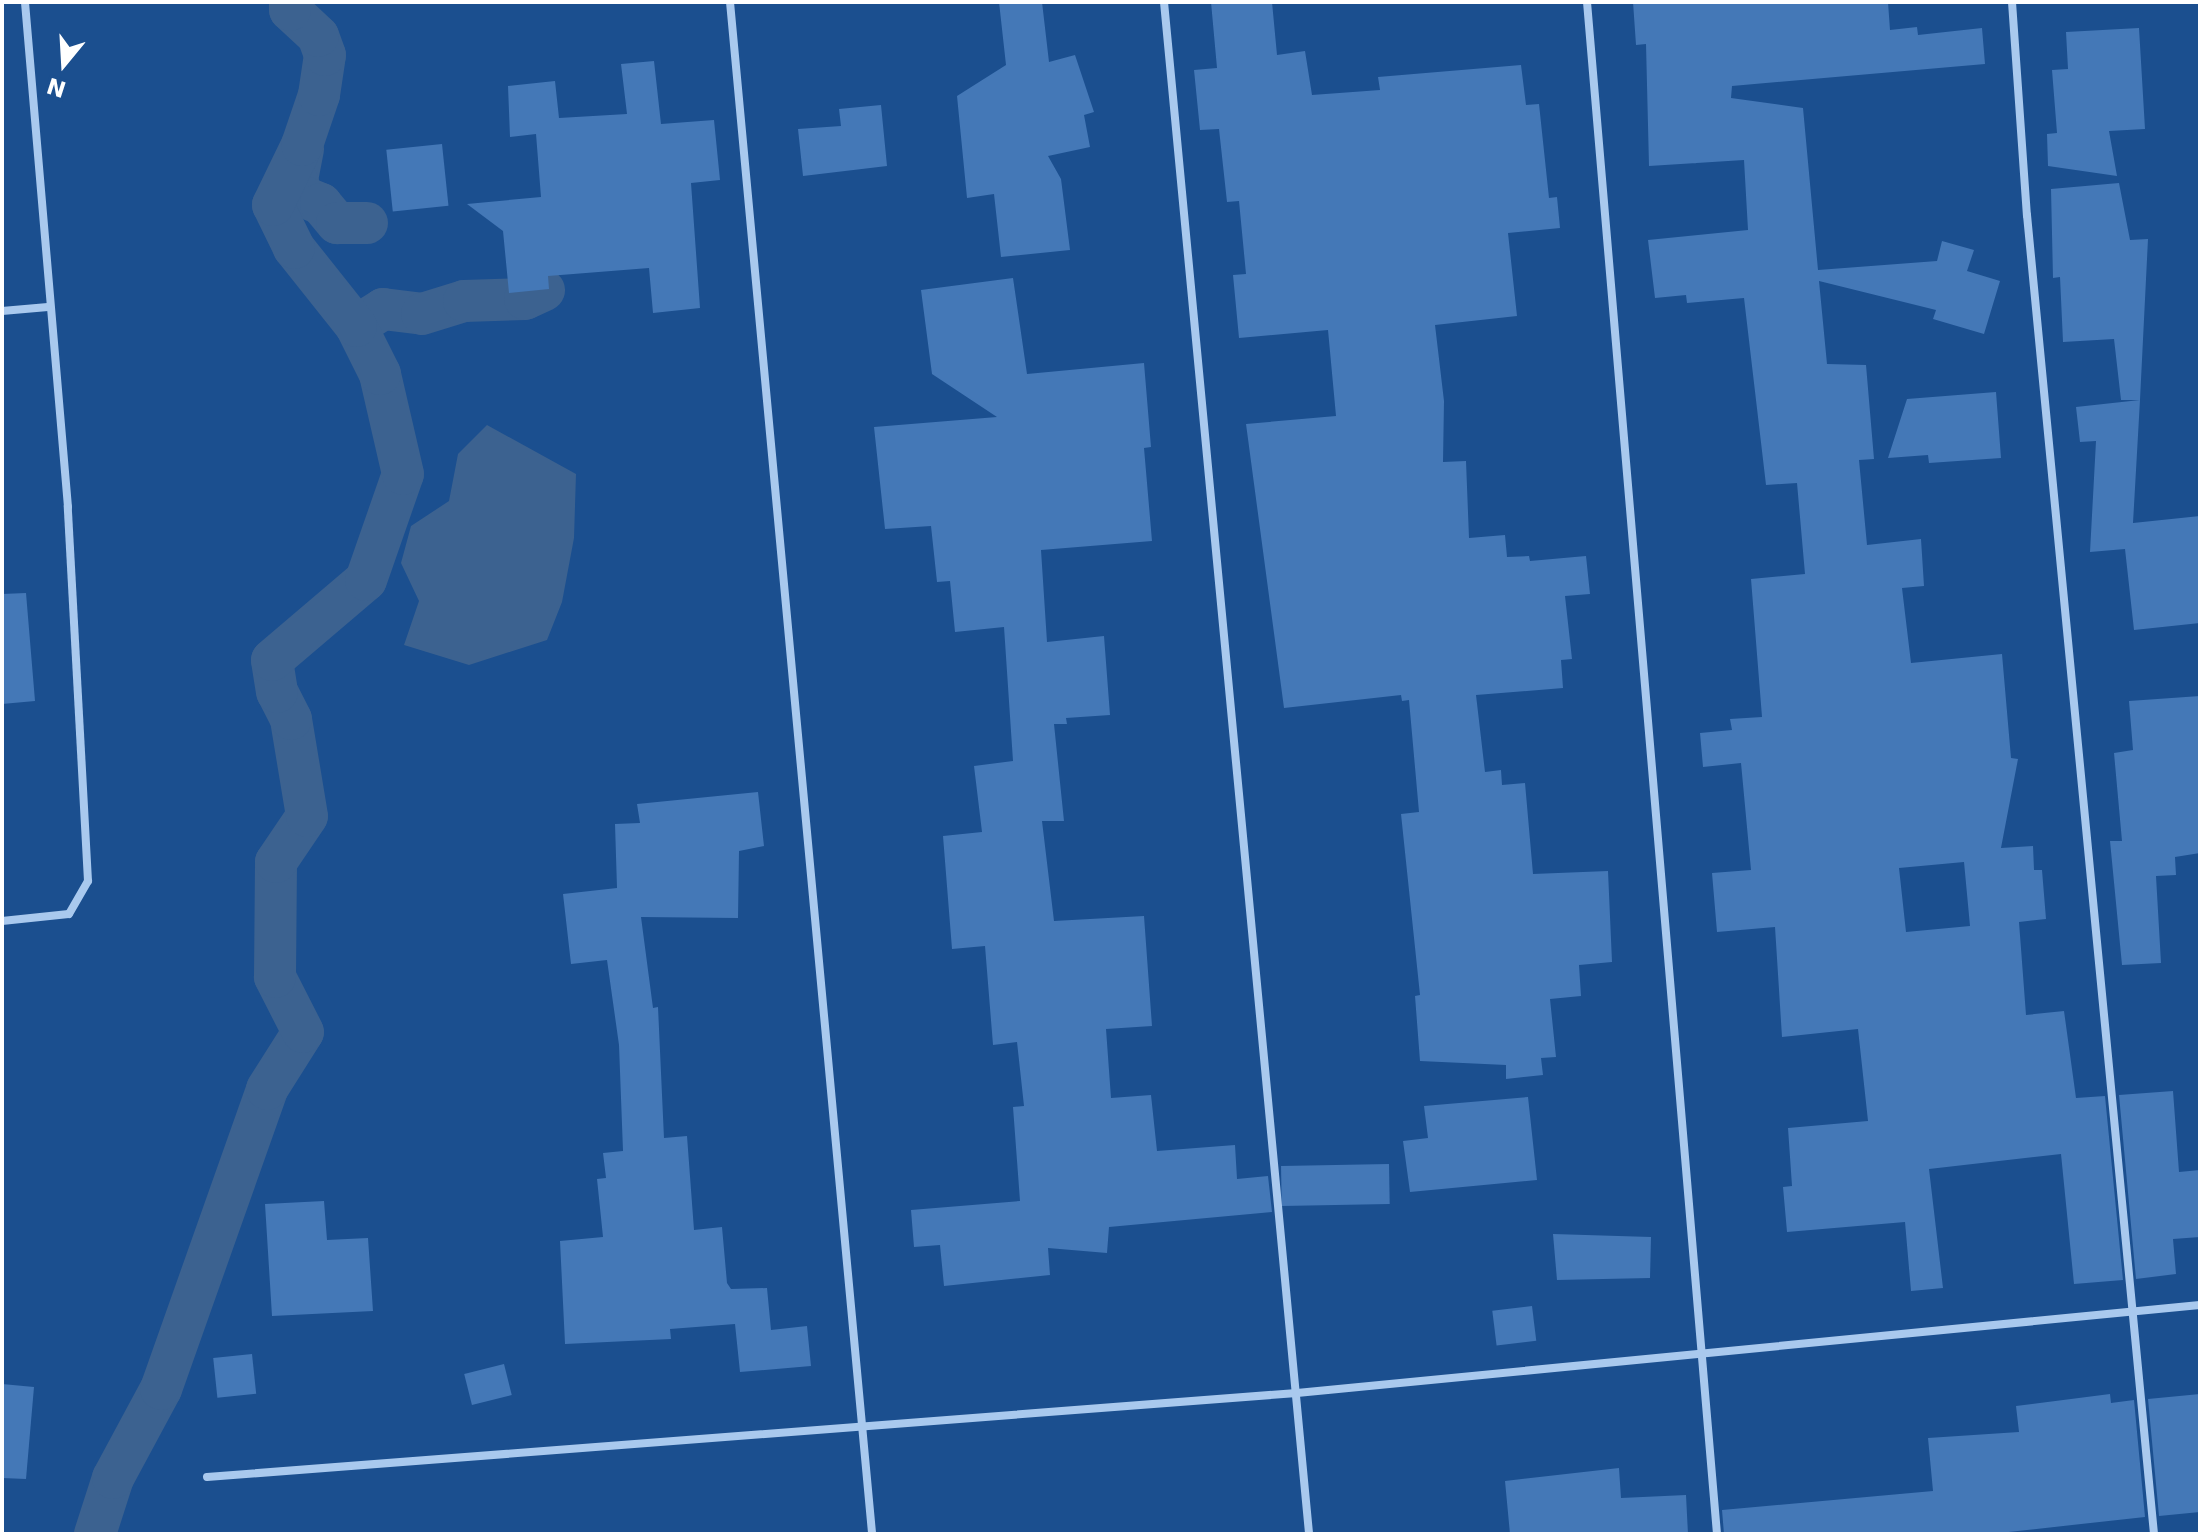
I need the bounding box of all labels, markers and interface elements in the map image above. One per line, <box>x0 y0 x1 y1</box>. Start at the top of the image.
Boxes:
north arrow <box>24 24 104 104</box>
text: N <box>44 73 69 102</box>

